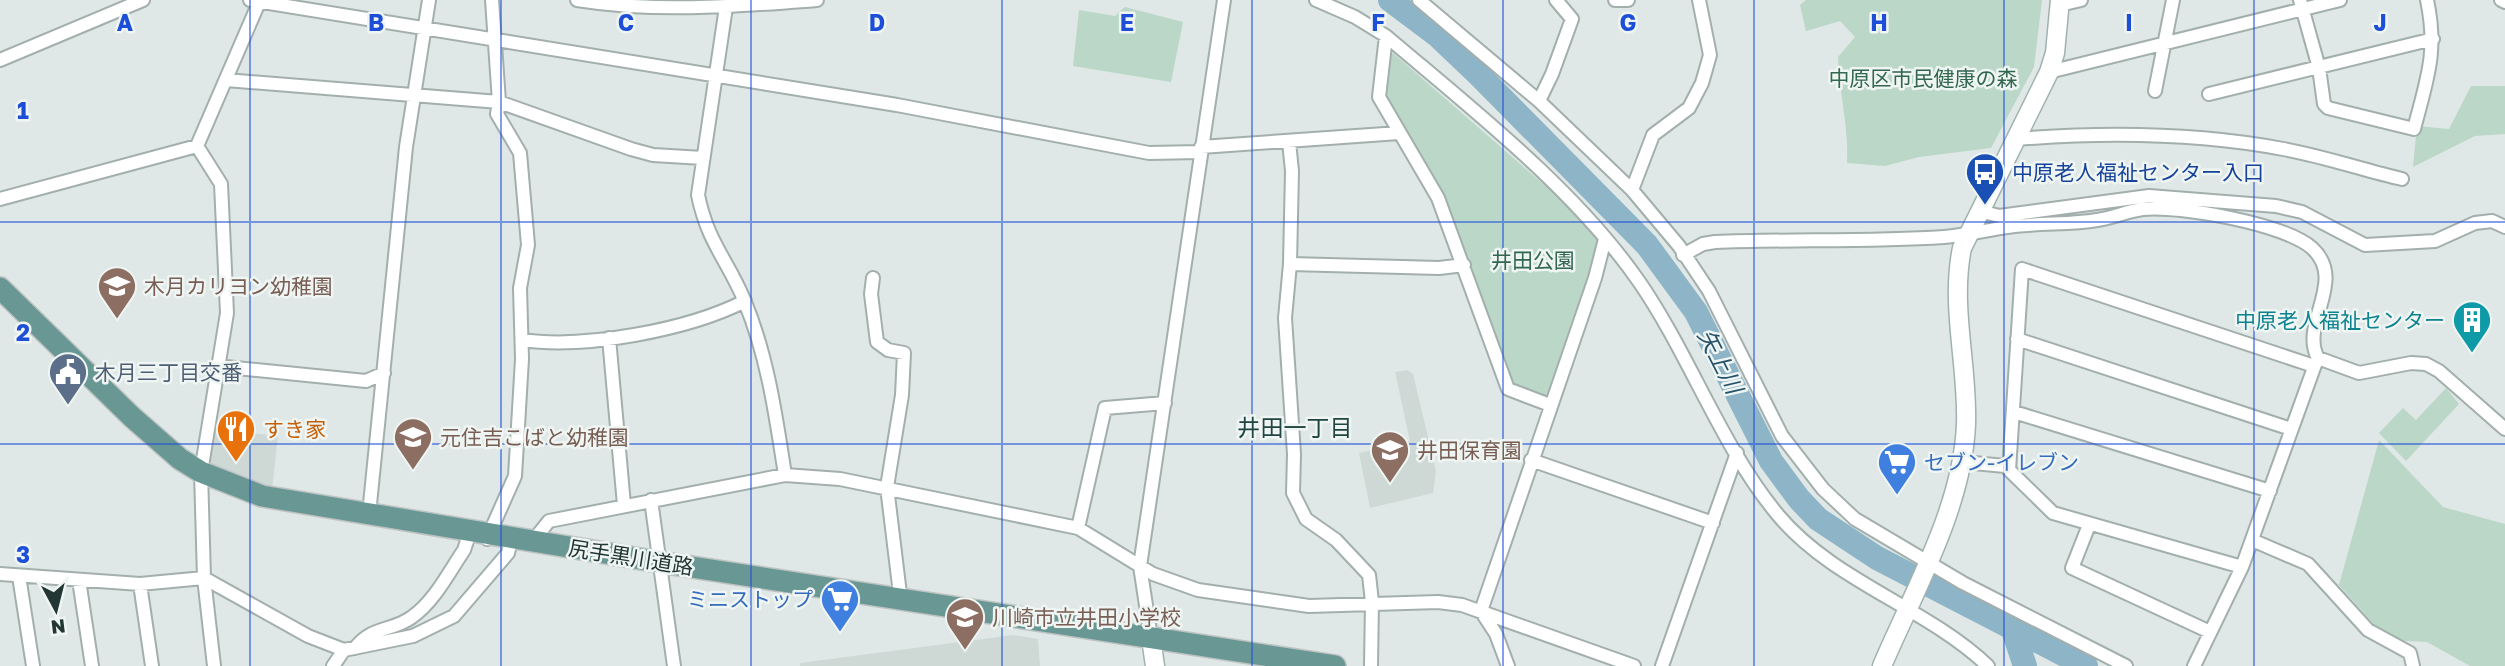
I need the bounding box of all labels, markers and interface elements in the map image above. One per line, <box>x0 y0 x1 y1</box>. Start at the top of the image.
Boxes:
text: A <box>117 8 134 36</box>
text: B <box>368 8 384 36</box>
text: C <box>618 8 634 36</box>
text: D <box>869 8 885 36</box>
text: E <box>1120 8 1134 36</box>
text: F <box>1371 8 1385 36</box>
text: G <box>1620 8 1636 36</box>
text: H <box>1870 8 1888 36</box>
text: I <box>2125 8 2133 36</box>
text: J <box>2373 8 2387 36</box>
park label: 中原区市民健康の森 <box>1829 65 2018 91</box>
text: 1 <box>17 96 29 124</box>
bus stop icon: 中原老人福祉センター入口 <box>1964 151 2006 206</box>
place label: 中原老人福祉センター入口 <box>2012 159 2264 185</box>
park label: 井田公園 <box>1491 247 1575 273</box>
school or university icon: 木月カリヨン幼稚園 <box>96 265 138 320</box>
place label: 木月カリヨン幼稚園 <box>144 273 333 299</box>
building icon: 中原老人福祉センター <box>2451 299 2493 354</box>
place label: 中原老人福祉センター <box>2235 307 2445 333</box>
text: 2 <box>16 318 30 346</box>
water label: 矢上川 <box>1693 324 1750 401</box>
public building icon: 木月三丁目交番 <box>47 351 89 406</box>
place label: 木月三丁目交番 <box>95 359 242 385</box>
restaurant icon: すき家 <box>215 408 257 463</box>
district label: 井田一丁目 <box>1238 413 1353 441</box>
place label: すき家 <box>263 416 326 442</box>
school or university icon: 元住吉こばと幼稚園 <box>392 416 434 471</box>
place label: 元住吉こばと幼稚園 <box>440 424 629 450</box>
school or university icon: 井田保育園 <box>1369 429 1411 484</box>
place label: 井田保育園 <box>1417 437 1522 463</box>
supermarket icon: セブン-イレブン <box>1876 441 1918 496</box>
place label: セブン-イレブン <box>1924 449 2079 475</box>
street label: 尻手黒川道路 <box>567 534 695 580</box>
text: 3 <box>16 540 30 568</box>
north arrow <box>21 575 91 645</box>
supermarket icon: ミニストップ <box>819 578 861 633</box>
place label: ミニストップ <box>687 586 813 612</box>
school or university icon: 川崎市立井田小学校 <box>944 596 986 651</box>
place label: 川崎市立井田小学校 <box>992 604 1181 630</box>
text: N <box>50 615 67 640</box>

